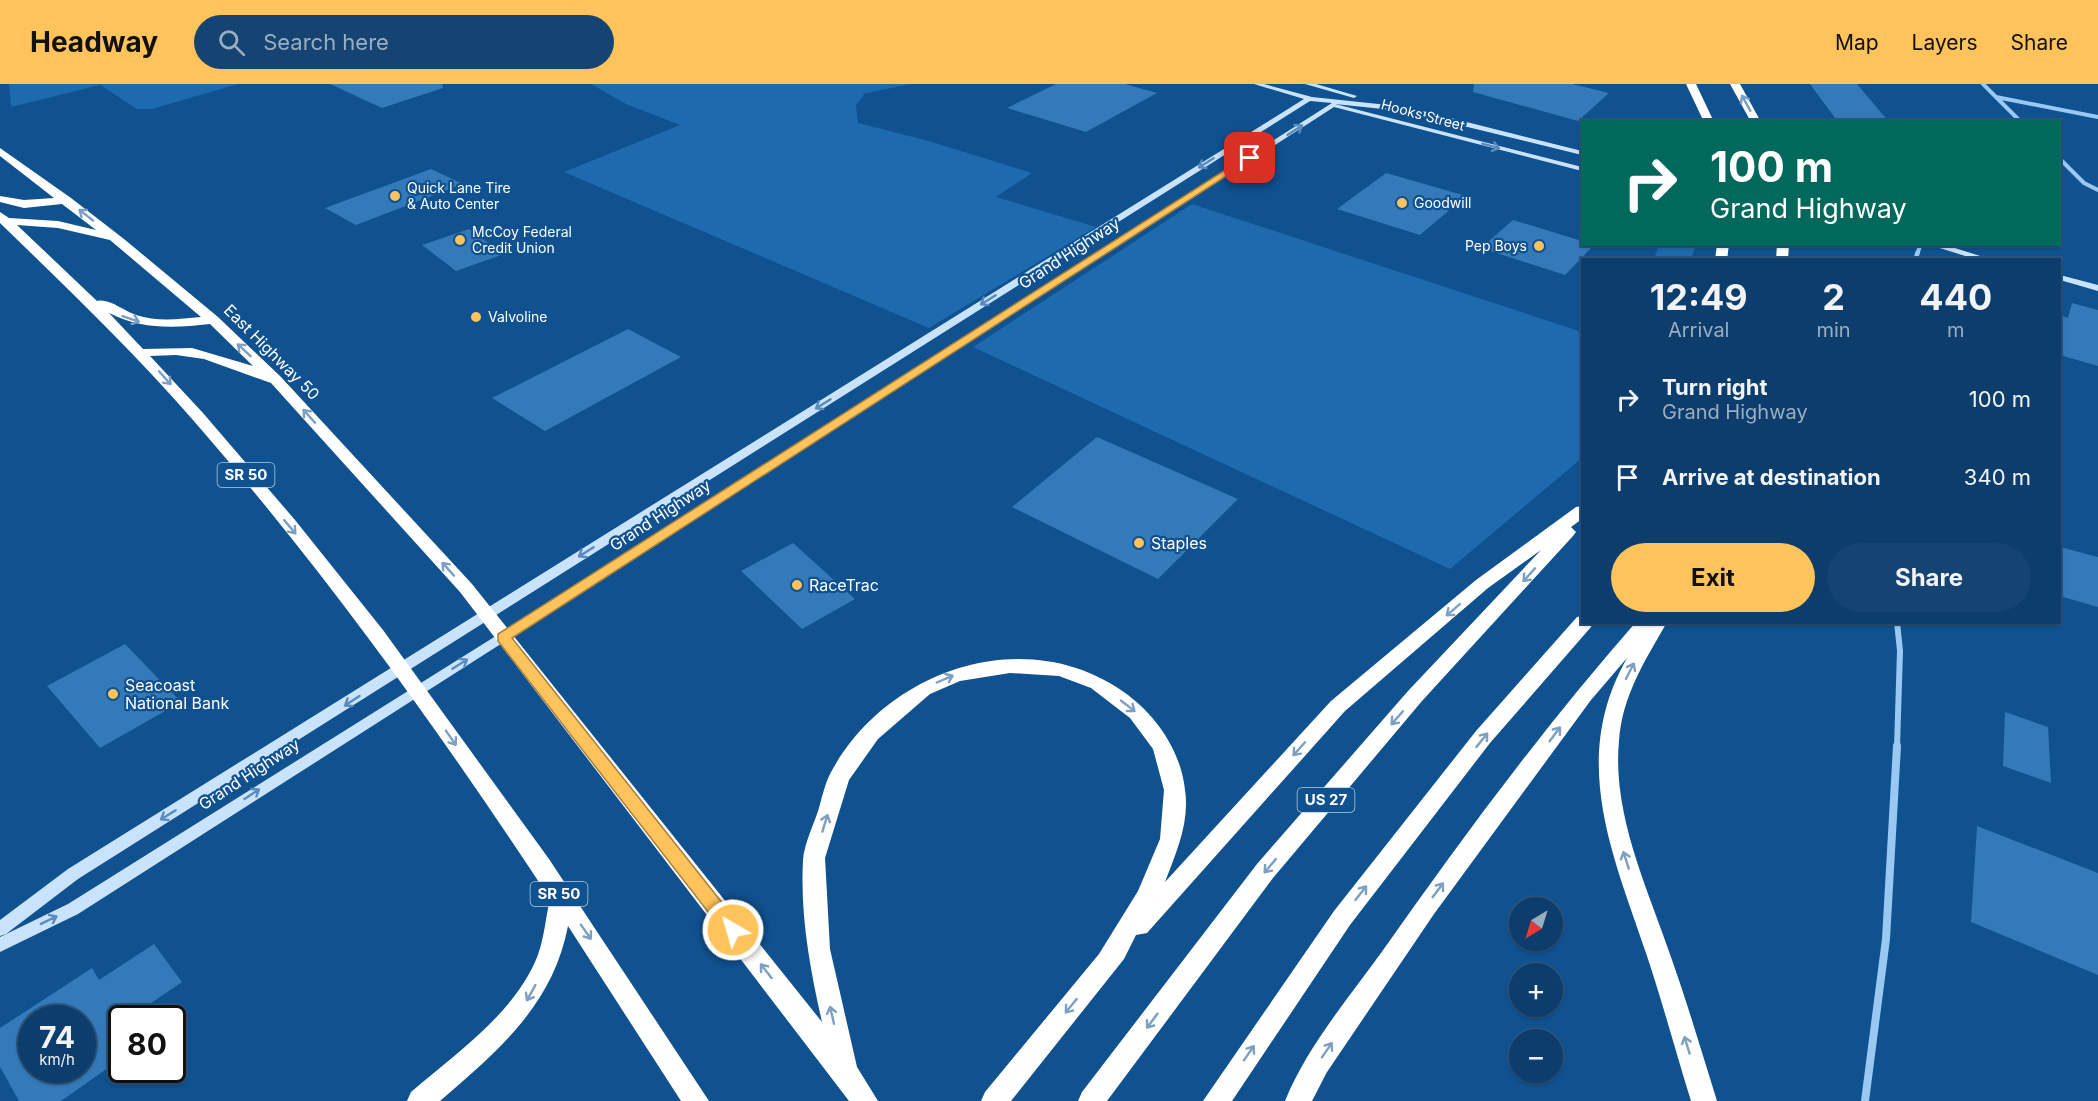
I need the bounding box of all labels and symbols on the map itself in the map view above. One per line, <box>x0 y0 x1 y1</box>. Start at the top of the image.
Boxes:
one-way arrow <box>1740 94 1751 112</box>
street label: Hooks Street <box>1380 95 1467 134</box>
one-way arrow <box>1286 123 1303 136</box>
pin <box>1224 132 1275 183</box>
one-way arrow <box>1481 141 1500 153</box>
one-way arrow <box>1198 157 1215 170</box>
place label: Quick Lane Tire & Auto Center <box>407 179 511 212</box>
marker: Quick Lane Tire & Auto Center <box>388 189 402 203</box>
place label: Goodwill <box>1414 194 1471 211</box>
marker: Goodwill <box>1395 196 1409 210</box>
one-way arrow <box>78 208 94 221</box>
street label: Grand Highway <box>1015 213 1123 293</box>
place label: McCoy Federal Credit Union <box>472 223 572 256</box>
marker: McCoy Federal Credit Union <box>453 233 467 247</box>
place label: Pep Boys <box>1465 237 1527 254</box>
marker: Pep Boys <box>1532 239 1546 253</box>
one-way arrow <box>980 295 997 307</box>
street label: East Highway 50 <box>220 300 324 404</box>
place label: Valvoline <box>488 308 547 325</box>
marker: Valvoline <box>469 310 483 324</box>
one-way arrow <box>122 314 140 325</box>
one-way arrow <box>237 343 252 357</box>
one-way arrow <box>157 371 172 386</box>
one-way arrow <box>815 398 832 410</box>
one-way arrow <box>302 408 316 423</box>
road number: SR 50 <box>218 463 274 487</box>
street label: Grand Highway <box>606 475 714 555</box>
one-way arrow <box>284 519 297 535</box>
place label: Staples <box>1151 533 1207 553</box>
marker: Staples <box>1132 536 1146 550</box>
one-way arrow <box>578 546 595 558</box>
one-way arrow <box>441 561 455 576</box>
one-way arrow <box>1522 567 1536 582</box>
place label: RaceTrac <box>809 575 879 595</box>
marker: RaceTrac <box>790 578 804 592</box>
one-way arrow <box>1445 603 1460 617</box>
one-way arrow <box>451 657 468 669</box>
one-way arrow <box>1625 662 1636 680</box>
one-way arrow <box>935 673 954 684</box>
place label: Seacoast National Bank <box>125 675 229 713</box>
marker: Seacoast National Bank <box>106 687 120 701</box>
one-way arrow <box>344 695 361 707</box>
one-way arrow <box>1120 699 1136 712</box>
one-way arrow <box>1390 710 1404 725</box>
one-way arrow <box>1548 726 1561 742</box>
one-way arrow <box>445 729 457 745</box>
one-way arrow <box>1475 732 1488 748</box>
street label: Grand Highway <box>195 734 303 814</box>
one-way arrow <box>1292 742 1306 757</box>
one-way arrow <box>243 787 260 799</box>
road number: US 27 <box>1298 788 1354 812</box>
one-way arrow <box>160 808 177 821</box>
one-way arrow <box>820 814 831 833</box>
one-way arrow <box>1620 851 1631 870</box>
one-way arrow <box>1263 858 1277 873</box>
road number: SR 50 <box>530 882 588 906</box>
one-way arrow <box>1432 883 1445 899</box>
one-way arrow <box>1355 886 1368 902</box>
north arrow <box>1509 897 1563 951</box>
position arrow <box>701 898 765 962</box>
one-way arrow <box>40 914 58 926</box>
one-way arrow <box>580 924 592 940</box>
one-way arrow <box>759 964 772 980</box>
one-way arrow <box>525 984 537 1001</box>
one-way arrow <box>1064 998 1077 1014</box>
speed limit sign: 80 <box>108 1005 186 1083</box>
one-way arrow <box>826 1005 838 1024</box>
one-way arrow <box>1145 1012 1158 1028</box>
one-way arrow <box>1681 1036 1692 1055</box>
one-way arrow <box>1321 1042 1333 1059</box>
one-way arrow <box>1243 1045 1255 1061</box>

